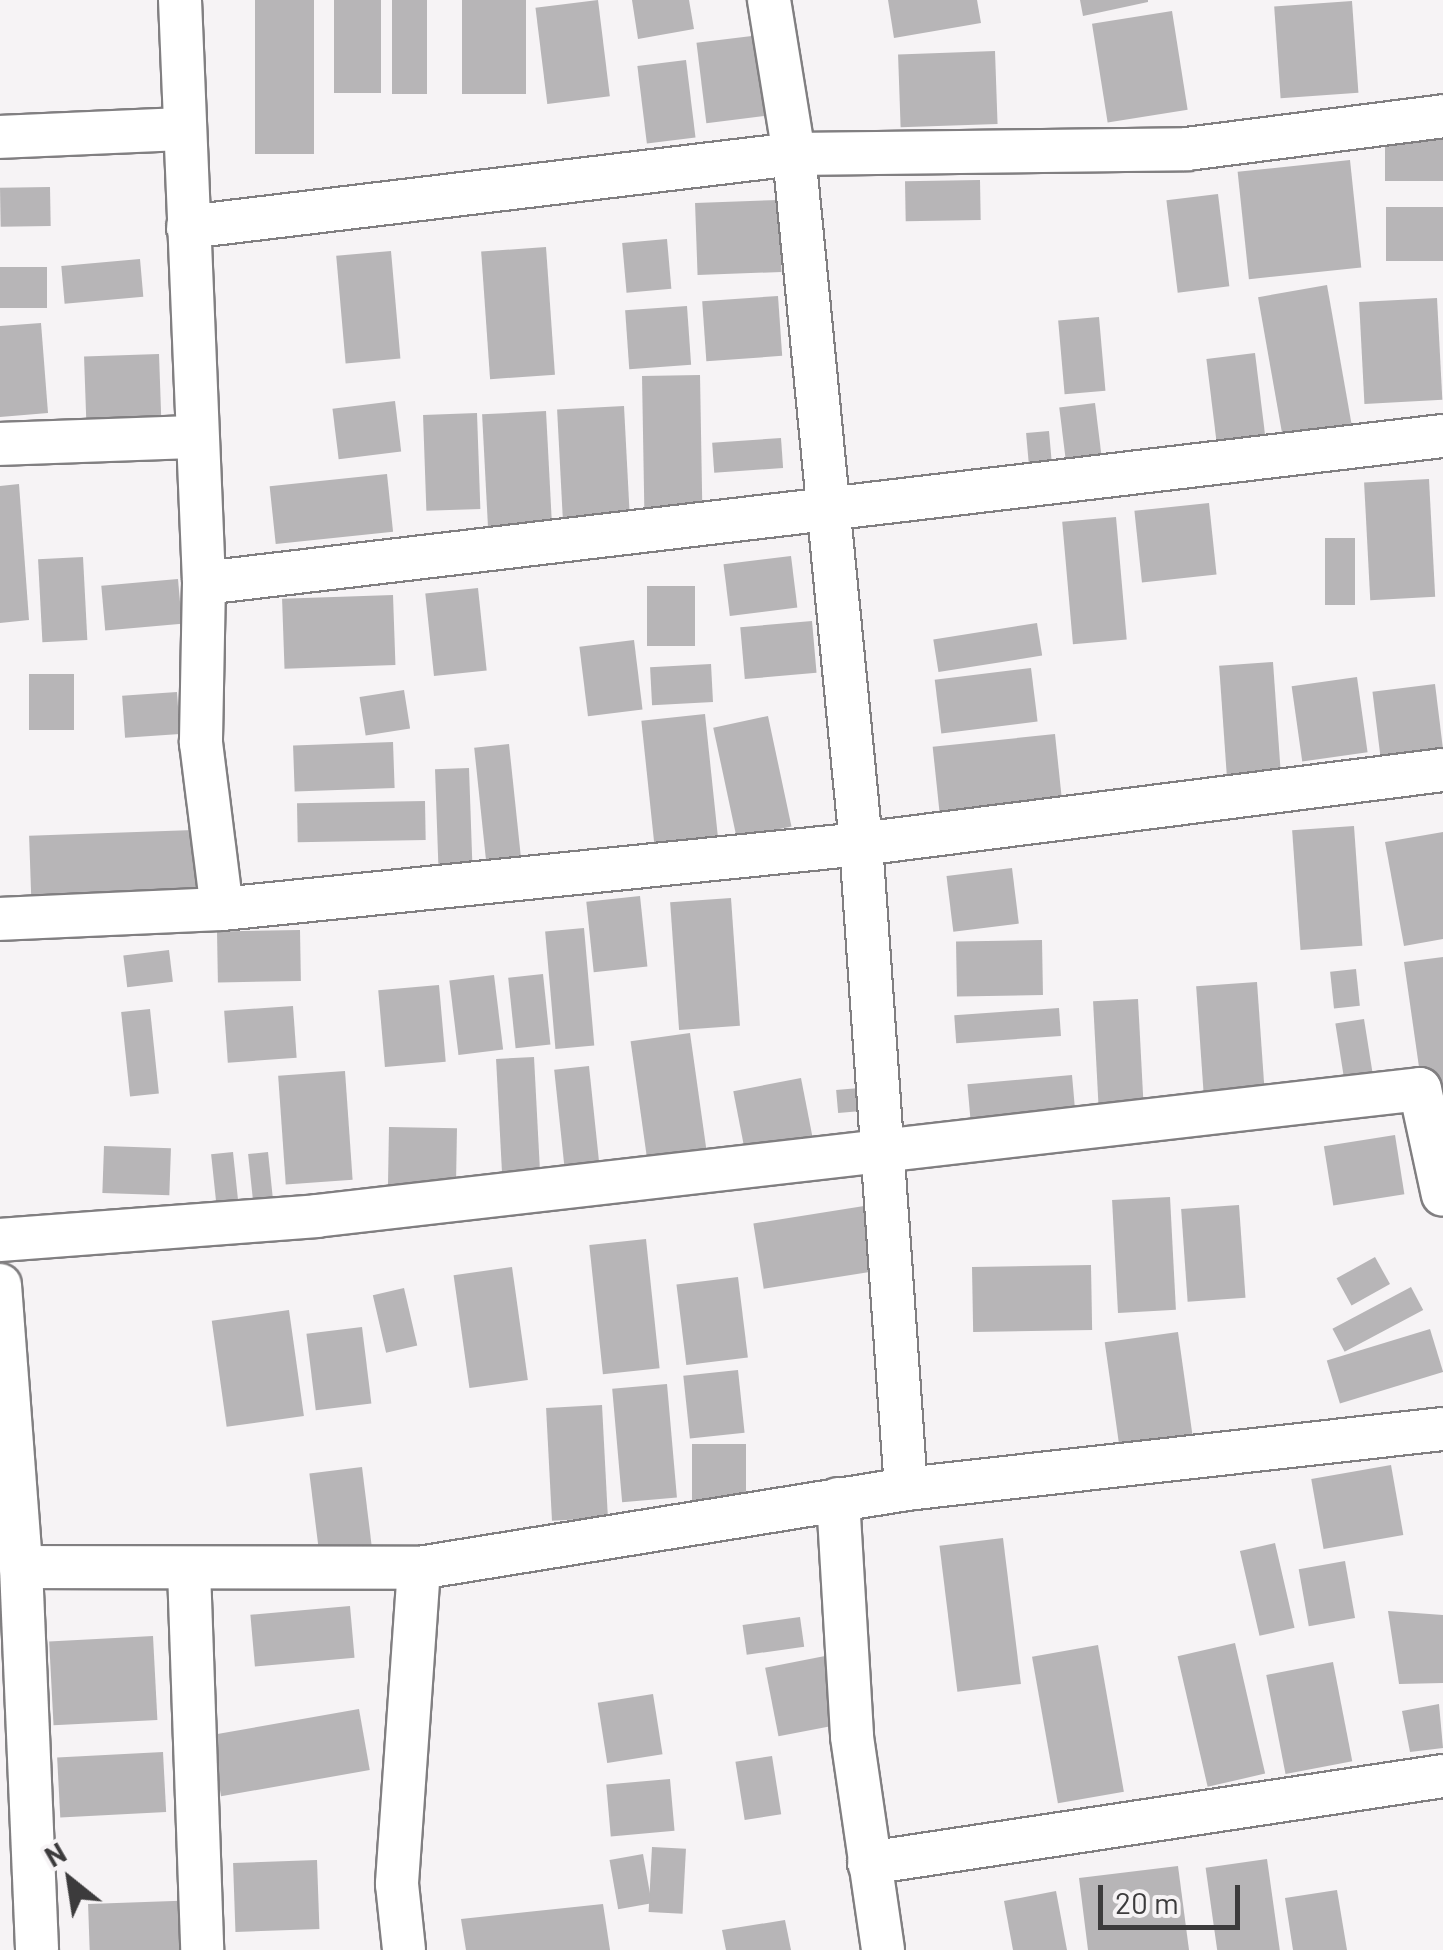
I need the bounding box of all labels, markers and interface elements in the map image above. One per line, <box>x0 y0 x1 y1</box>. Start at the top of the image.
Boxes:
north arrow <box>20 1830 120 1930</box>
text: N <box>38 1835 72 1873</box>
scale bar <box>1103 1865 1246 1927</box>
text: 20 m <box>1115 1884 1179 1920</box>

